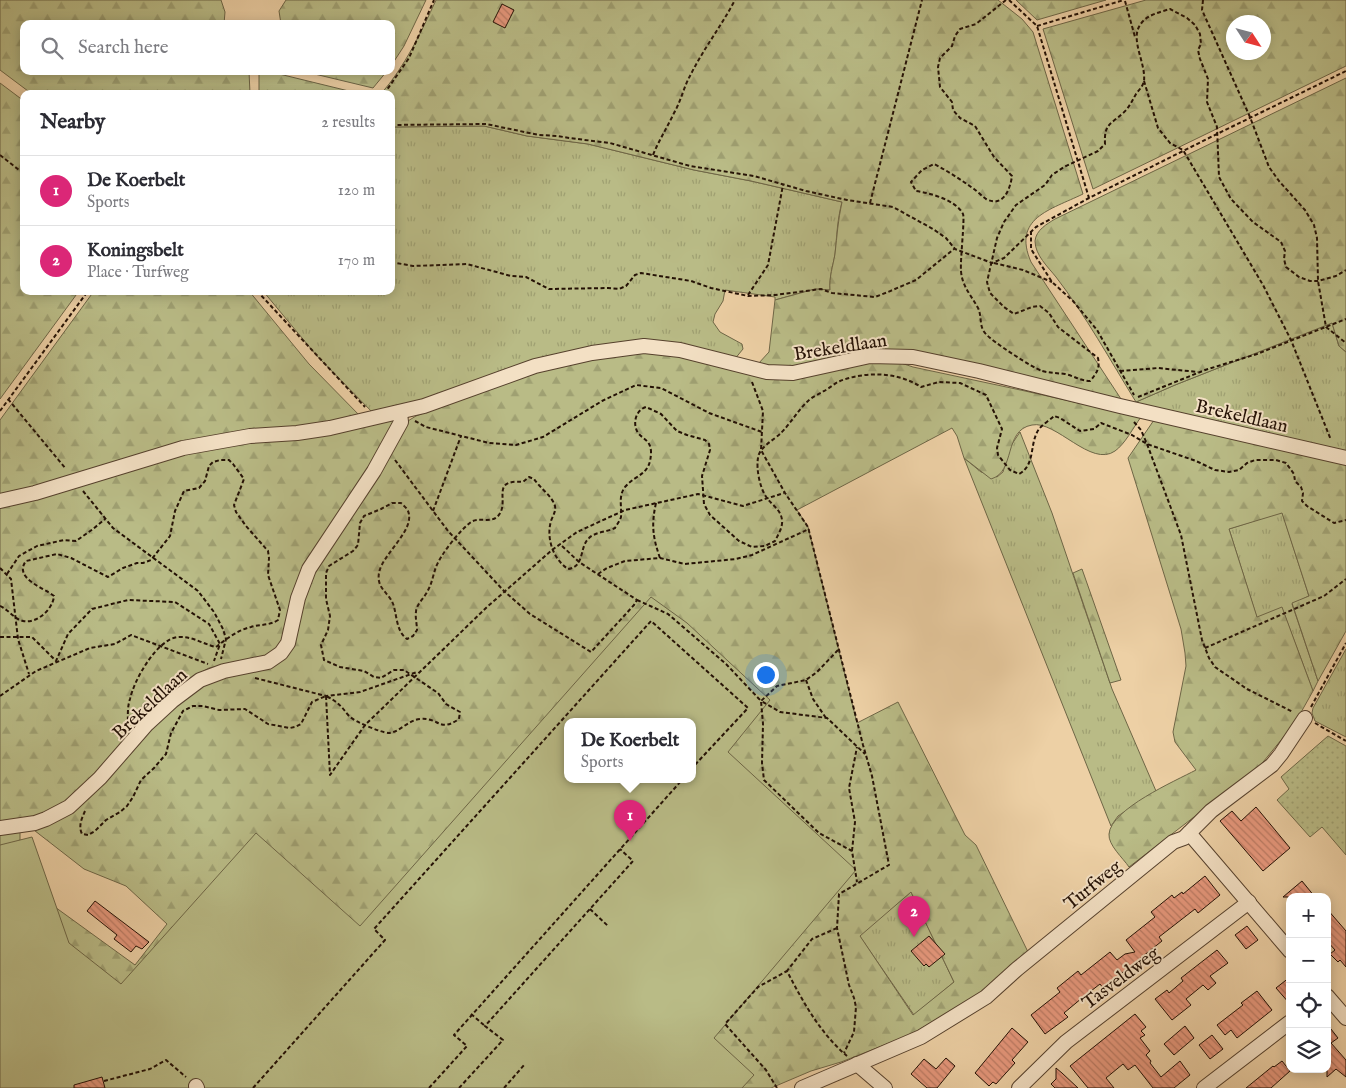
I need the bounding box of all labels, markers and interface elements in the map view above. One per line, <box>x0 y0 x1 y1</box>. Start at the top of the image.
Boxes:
north arrow <box>1226 15 1271 60</box>
search box <box>20 20 395 75</box>
icon: search <box>38 34 66 62</box>
text: Search here <box>78 36 169 60</box>
text: Nearby <box>40 109 105 136</box>
text: 2 results <box>321 113 375 133</box>
text: De Koerbelt <box>87 169 185 193</box>
text: 1 <box>53 181 59 201</box>
text: 120 m <box>338 181 375 201</box>
text: Sports <box>87 193 129 213</box>
text: Koningsbelt <box>87 239 184 263</box>
text: 2 <box>52 251 60 271</box>
text: 170 m <box>338 251 375 271</box>
text: Place · Turfweg <box>87 263 189 283</box>
street label: Brekeldlaan <box>792 329 889 367</box>
street label: Brekeldlaan <box>1193 395 1290 439</box>
your location <box>753 662 779 688</box>
street label: Brekeldlaan <box>108 664 193 745</box>
popup <box>564 718 696 783</box>
text: De Koerbelt <box>581 729 679 753</box>
text: Sports <box>581 753 623 773</box>
pin: 1 <box>614 800 646 841</box>
street label: Turfweg <box>1060 855 1128 916</box>
map controls <box>1286 893 1331 1073</box>
button: + <box>1286 893 1331 938</box>
pin: 2 <box>898 896 930 937</box>
button: − <box>1286 938 1331 983</box>
street label: Tasveldweg <box>1078 941 1165 1016</box>
button: locate <box>1286 983 1331 1028</box>
button: layers <box>1286 1028 1331 1073</box>

